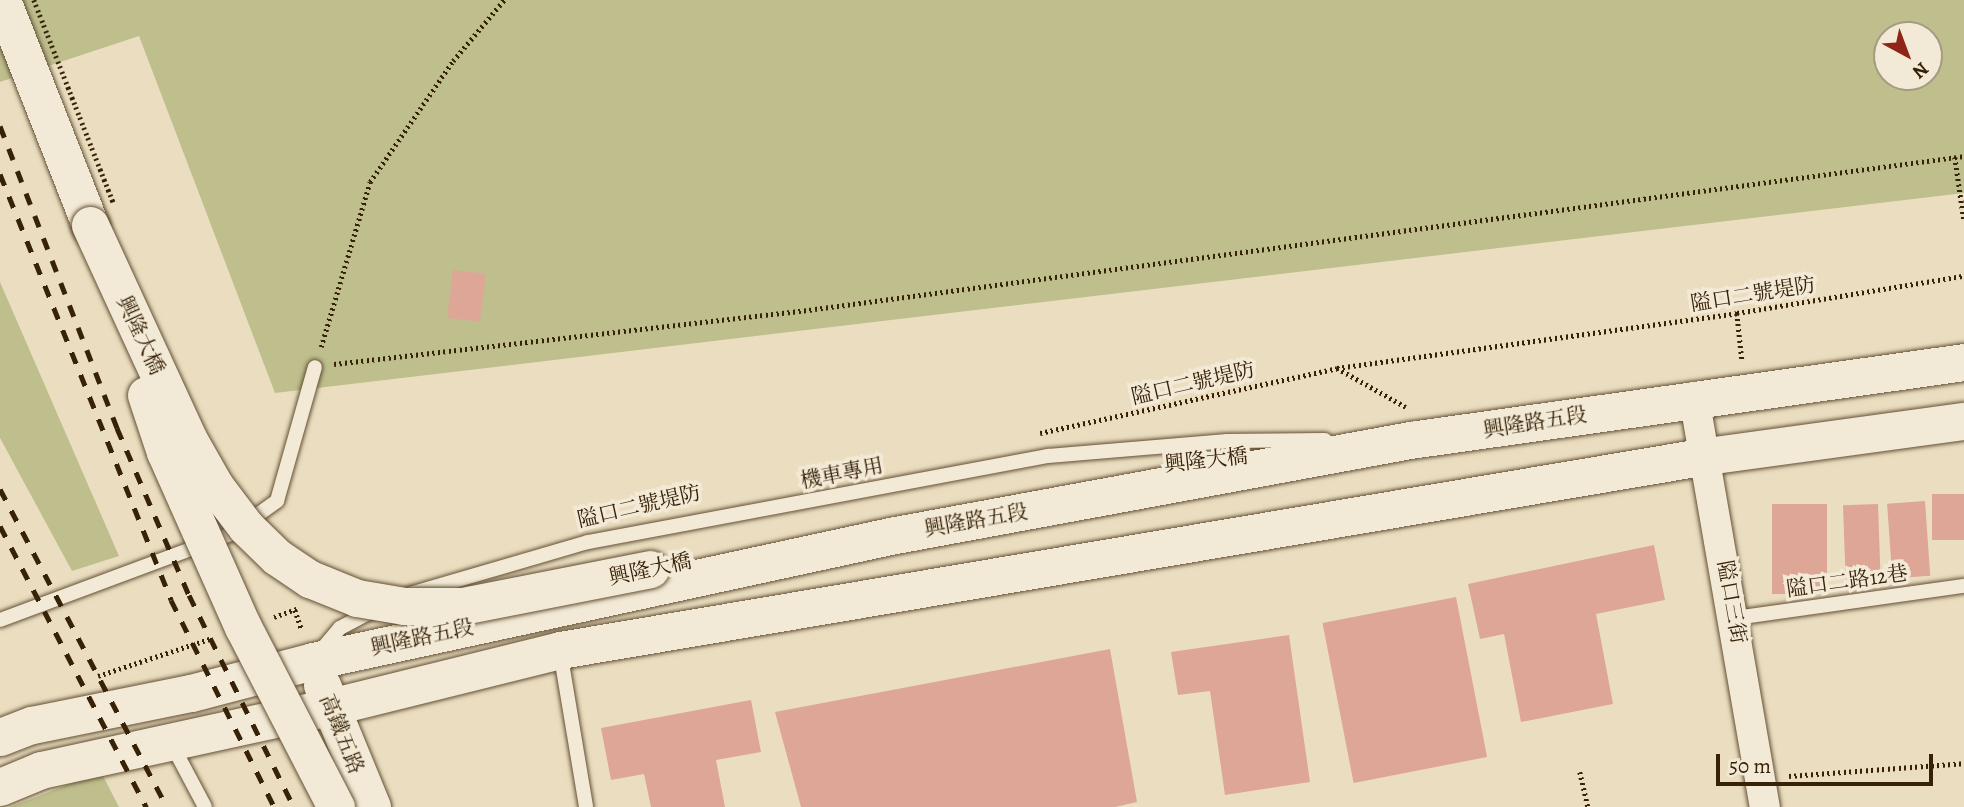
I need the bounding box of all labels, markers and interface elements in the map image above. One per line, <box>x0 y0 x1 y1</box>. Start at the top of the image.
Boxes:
north arrow <box>1873 21 1943 91</box>
text: N <box>1907 56 1934 85</box>
street label: 隘口二號堤防 <box>1689 272 1817 316</box>
street label: 興隆大橋 <box>112 292 170 378</box>
street label: 隘口二號堤防 <box>1129 357 1257 409</box>
street label: 興隆路五段 <box>1481 401 1589 443</box>
street label: 興隆大橋 <box>1163 443 1249 477</box>
street label: 機車專用 <box>798 453 886 493</box>
street label: 隘口二號堤防 <box>575 480 703 532</box>
street label: 興隆路五段 <box>922 498 1030 542</box>
street label: 興隆大橋 <box>606 548 694 590</box>
street label: 隘口三街 <box>1712 558 1752 646</box>
street label: 隘口二路12巷 <box>1785 560 1909 602</box>
street label: 興隆路五段 <box>368 614 476 660</box>
street label: 高鐵五路 <box>315 690 369 778</box>
scale bar <box>1719 740 1936 784</box>
text: 50 m <box>1729 752 1771 780</box>

